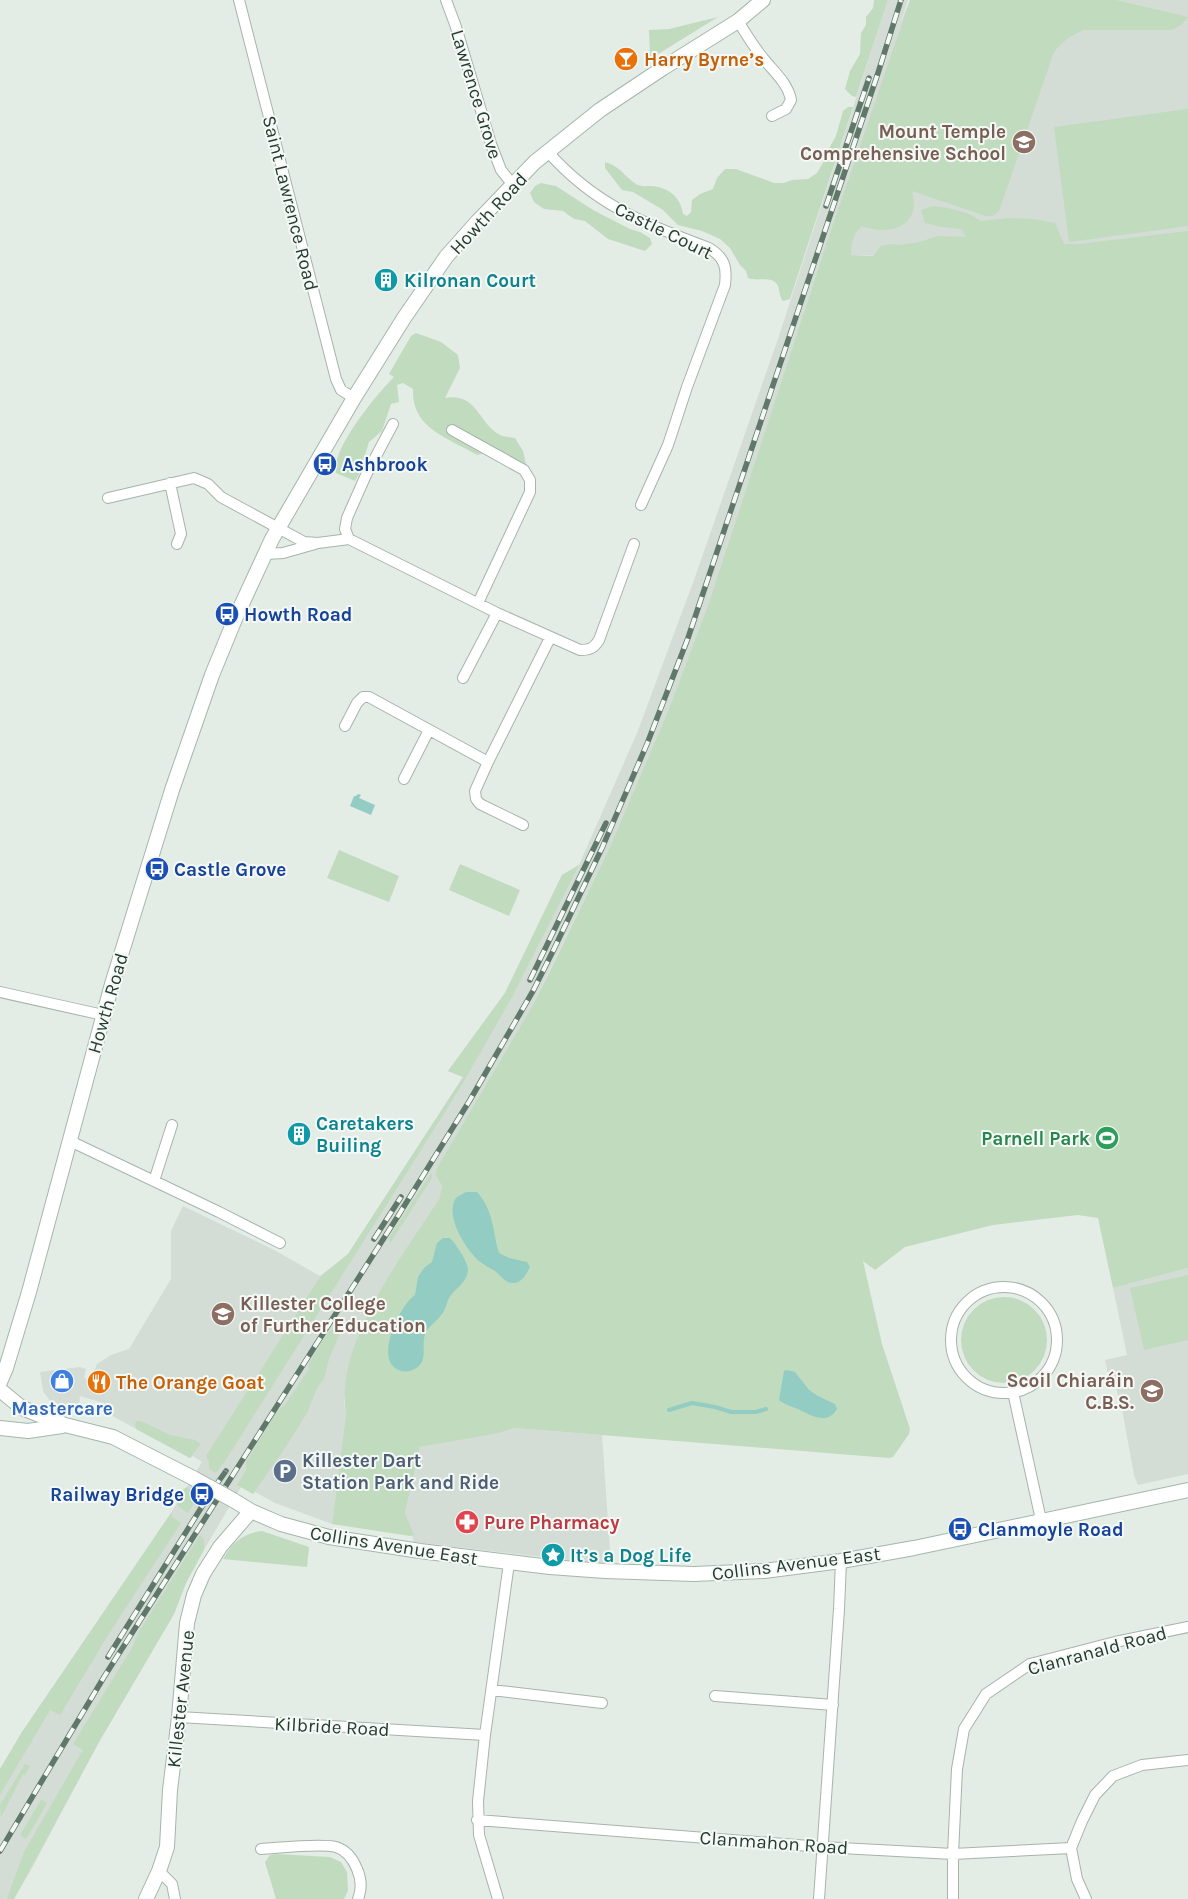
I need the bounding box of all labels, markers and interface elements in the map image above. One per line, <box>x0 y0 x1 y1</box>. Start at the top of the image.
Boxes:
street label: Lawrence Grove <box>446 27 506 162</box>
bar icon: Harry Byrne’s <box>613 46 639 72</box>
place label: Harry Byrne’s <box>644 49 764 71</box>
street label: Saint Lawrence Road <box>258 113 322 293</box>
place label: Mount Temple Comprehensive School <box>800 121 1006 165</box>
school or university icon: Mount Temple Comprehensive School <box>1011 129 1037 155</box>
street label: Howth Road <box>445 168 532 259</box>
street label: Castle Court <box>611 198 716 264</box>
building icon: Kilronan Court <box>373 267 399 293</box>
place label: Kilronan Court <box>404 270 536 292</box>
bus stop icon: Ashbrook <box>312 451 338 477</box>
place label: Ashbrook <box>342 454 428 476</box>
bus stop icon: Howth Road <box>214 601 240 627</box>
place label: Howth Road <box>244 604 352 626</box>
bus stop icon: Castle Grove <box>144 856 170 882</box>
place label: Castle Grove <box>174 859 286 881</box>
street label: Howth Road <box>83 950 133 1056</box>
place label: Caretakers Builing <box>316 1113 414 1157</box>
building icon: Caretakers Builing <box>286 1121 312 1147</box>
sports icon: Parnell Park <box>1094 1125 1120 1151</box>
place label: Parnell Park <box>981 1128 1090 1150</box>
place label: Killester College of Further Education <box>240 1293 426 1337</box>
school or university icon: Killester College of Further Education <box>210 1301 236 1327</box>
shop icon: Mastercare <box>49 1368 75 1394</box>
restaurant icon: The Orange Goat <box>86 1369 112 1395</box>
place label: Scoil Chiaráin C.B.S. <box>1006 1370 1134 1414</box>
place label: The Orange Goat <box>116 1372 264 1394</box>
school or university icon: Scoil Chiaráin C.B.S. <box>1139 1378 1165 1404</box>
place label: Mastercare <box>11 1398 113 1420</box>
place label: Killester Dart Station Park and Ride <box>302 1450 499 1494</box>
parking icon: Killester Dart Station Park and Ride <box>272 1458 298 1484</box>
bus stop icon: Railway Bridge <box>189 1481 215 1507</box>
place label: Railway Bridge <box>50 1484 184 1506</box>
pharmacy icon: Pure Pharmacy <box>454 1509 480 1535</box>
place label: Pure Pharmacy <box>484 1512 620 1534</box>
bus stop icon: Clanmoyle Road <box>947 1516 973 1542</box>
place label: Clanmoyle Road <box>978 1519 1124 1541</box>
street label: Collins Avenue East <box>308 1522 479 1570</box>
place icon: It’s a Dog Life <box>540 1542 566 1568</box>
street label: Collins Avenue East <box>711 1543 882 1585</box>
place label: It’s a Dog Life <box>570 1545 692 1567</box>
street label: Clanranald Road <box>1025 1622 1169 1680</box>
street label: Killester Avenue <box>163 1629 199 1769</box>
street label: Kilbride Road <box>274 1713 390 1741</box>
street label: Clanmahon Road <box>699 1827 849 1859</box>

